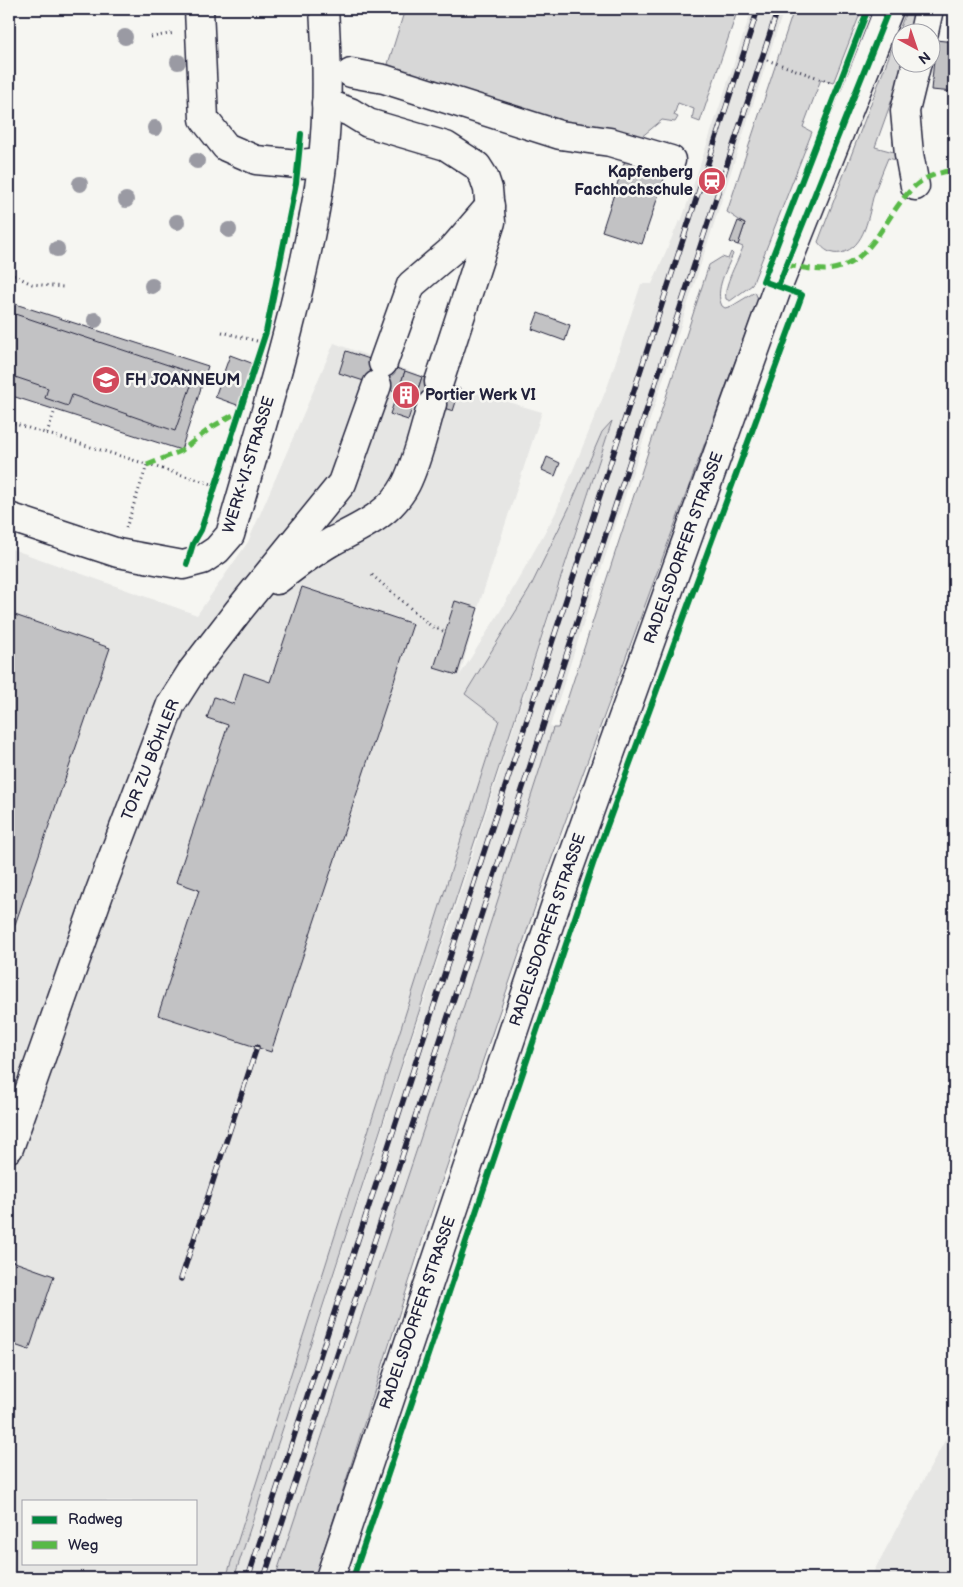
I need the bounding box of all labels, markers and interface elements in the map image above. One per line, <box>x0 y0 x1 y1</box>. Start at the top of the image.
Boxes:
north arrow <box>890 22 940 72</box>
text: N <box>915 48 934 67</box>
place label: Kapfenberg Fachhochschule <box>574 163 693 200</box>
station icon: Kapfenberg Fachhochschule <box>697 166 727 196</box>
school or university icon: FH JOANNEUM <box>91 365 121 395</box>
place label: FH JOANNEUM <box>125 371 240 390</box>
building icon: Portier Werk VI <box>391 380 421 410</box>
place label: Portier Werk VI <box>425 386 536 405</box>
street label: WERK-VI-STRASSE <box>219 394 279 536</box>
street label: RADELSDORFER STRASSE <box>640 449 728 647</box>
street label: TOR ZU BÖHLER <box>116 696 184 823</box>
street label: RADELSDORFER STRASSE <box>506 831 590 1029</box>
street label: RADELSDORFER STRASSE <box>376 1214 460 1412</box>
legend <box>22 1500 198 1564</box>
text: Radweg <box>68 1510 123 1529</box>
text: Weg <box>68 1536 98 1555</box>

